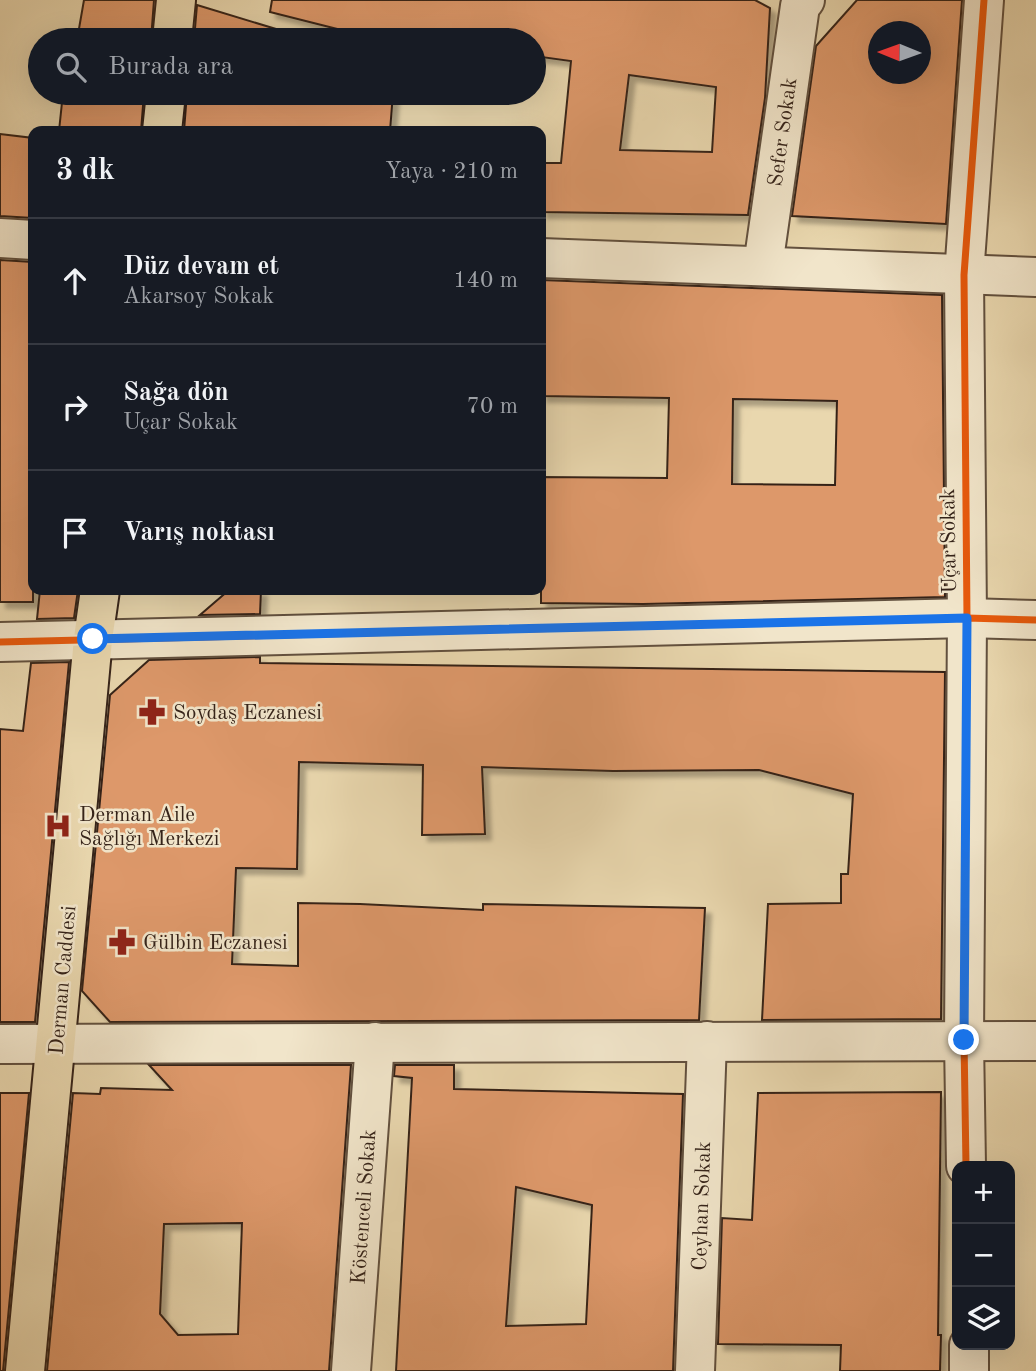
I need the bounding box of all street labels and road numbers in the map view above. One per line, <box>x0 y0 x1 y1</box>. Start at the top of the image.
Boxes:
street label: Sefer Sokak <box>765 77 802 188</box>
street label: Uçar Sokak <box>938 488 961 594</box>
street label: Derman Caddesi <box>47 905 80 1056</box>
street label: Köstenceli Sokak <box>349 1129 380 1285</box>
street label: Ceyhan Sokak <box>690 1141 715 1271</box>

